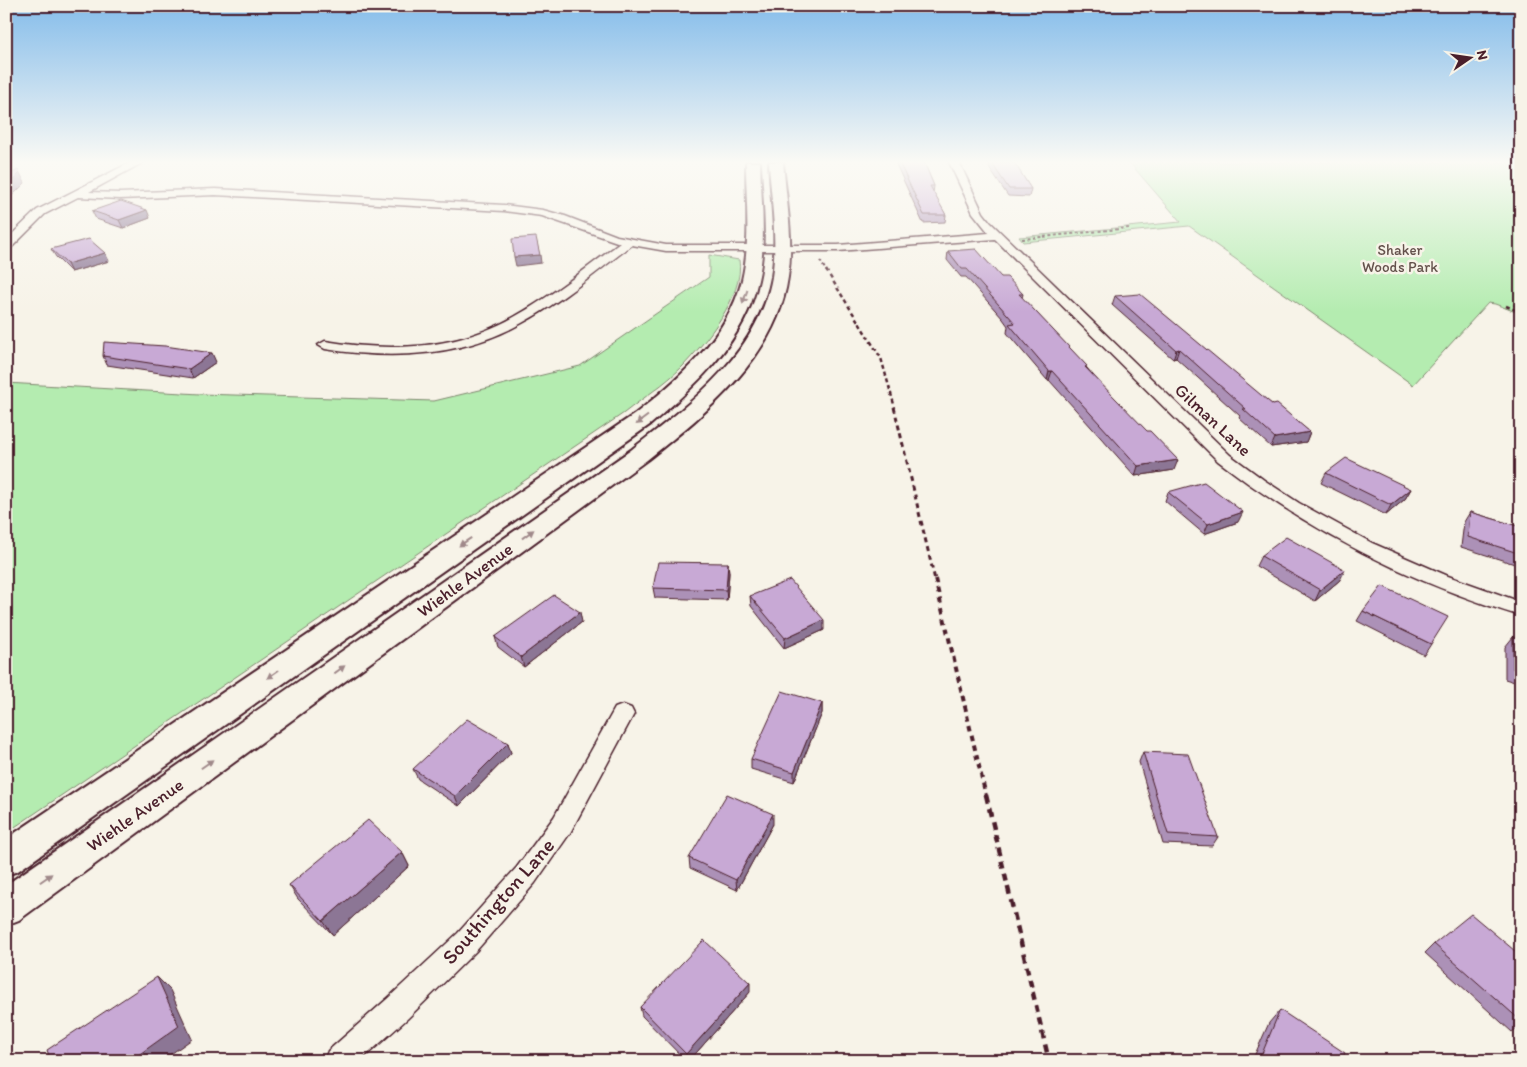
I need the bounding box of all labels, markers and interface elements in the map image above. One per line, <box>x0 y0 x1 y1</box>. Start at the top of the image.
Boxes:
north arrow <box>1444 32 1494 82</box>
text: N <box>1473 49 1492 62</box>
park label: Shaker Woods Park <box>1362 241 1438 276</box>
one-way arrow <box>741 290 749 305</box>
street label: Gilman Lane <box>1170 379 1256 461</box>
one-way arrow <box>636 414 649 425</box>
one-way arrow <box>522 530 535 540</box>
one-way arrow <box>458 537 471 547</box>
street label: Wiehle Avenue <box>413 538 517 622</box>
one-way arrow <box>333 665 346 675</box>
one-way arrow <box>266 669 280 679</box>
one-way arrow <box>200 759 214 769</box>
street label: Wiehle Avenue <box>82 774 188 856</box>
street label: Southington Lane <box>436 833 560 969</box>
one-way arrow <box>39 873 53 883</box>

